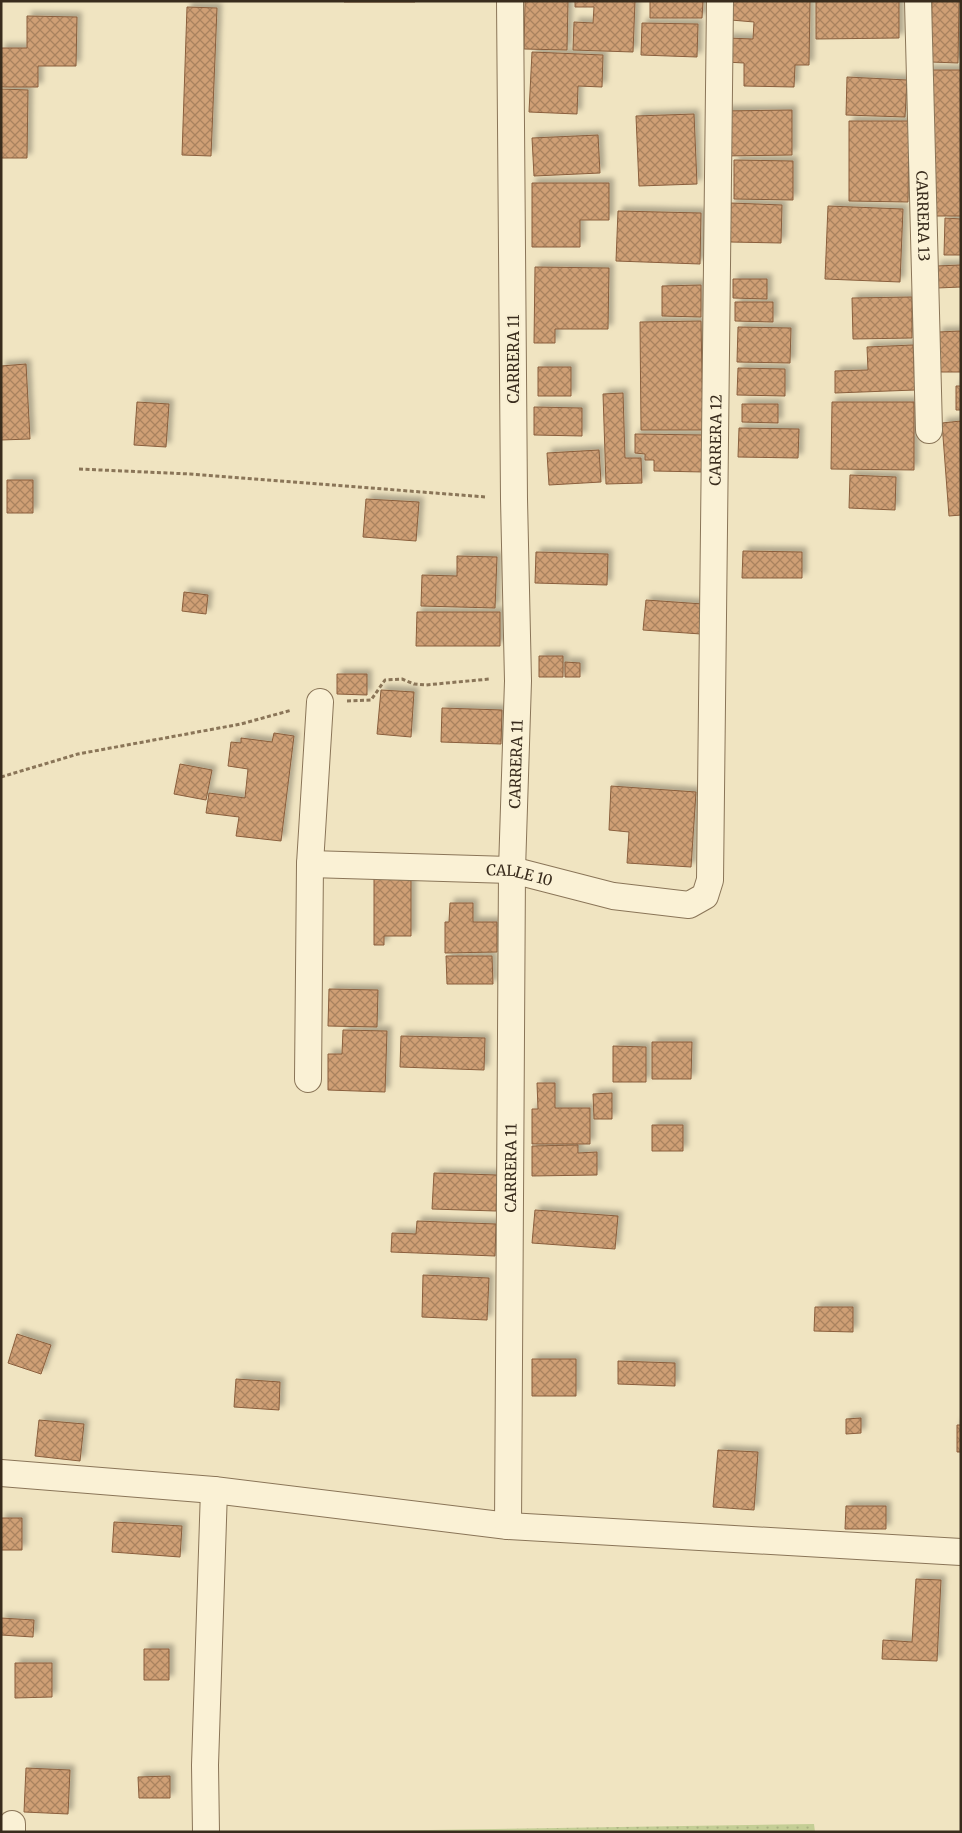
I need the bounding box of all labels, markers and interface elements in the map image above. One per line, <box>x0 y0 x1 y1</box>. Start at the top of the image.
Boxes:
street label: CARRERA 13 <box>913 170 934 262</box>
street label: CARRERA 11 <box>504 314 523 403</box>
street label: CARRERA 12 <box>705 394 725 486</box>
street label: CARRERA 11 <box>504 719 526 809</box>
street label: CALLE 10 <box>486 860 555 890</box>
street label: CARRERA 11 <box>500 1123 520 1213</box>

